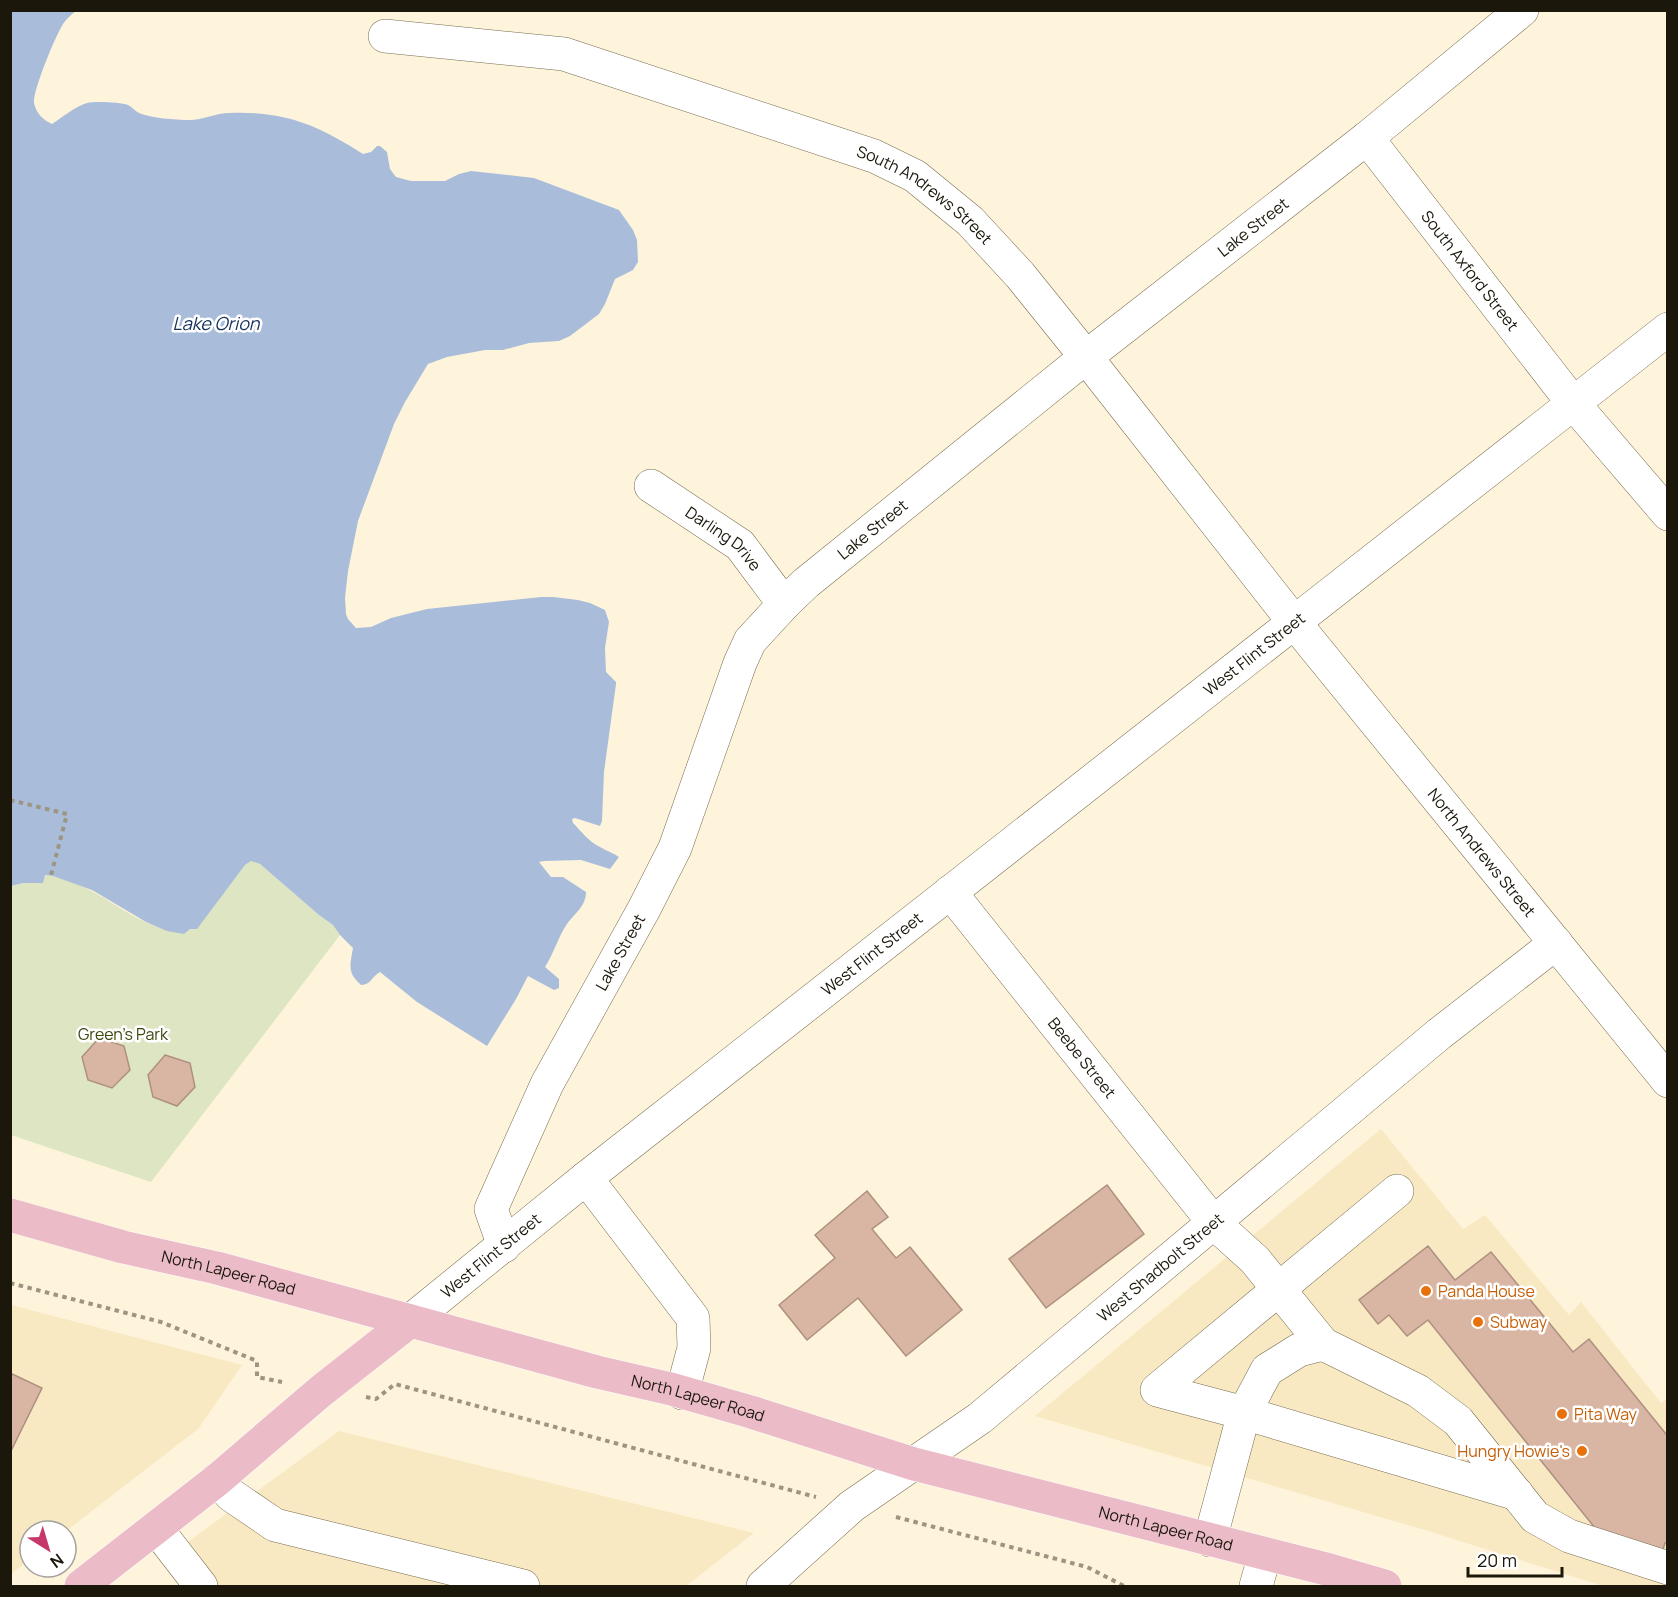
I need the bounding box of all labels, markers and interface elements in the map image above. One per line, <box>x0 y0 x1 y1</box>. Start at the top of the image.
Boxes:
street label: South Andrews Street <box>854 140 997 249</box>
street label: Lake Street <box>1213 192 1293 262</box>
street label: South Axford Street <box>1416 206 1524 335</box>
water label: Lake Orion <box>172 311 261 335</box>
street label: Lake Street <box>833 494 912 564</box>
street label: Darling Drive <box>681 501 766 575</box>
street label: West Flint Street <box>1199 607 1309 700</box>
street label: North Andrews Street <box>1423 784 1541 921</box>
street label: West Flint Street <box>817 907 927 1000</box>
street label: Lake Street <box>590 910 650 994</box>
street label: Beebe Street <box>1043 1013 1121 1103</box>
park label: Green's Park <box>78 1023 169 1045</box>
street label: West Flint Street <box>436 1208 545 1303</box>
street label: West Shadbolt Street <box>1092 1208 1228 1327</box>
street label: North Lapeer Road <box>159 1245 298 1300</box>
place label: Panda House <box>1438 1280 1535 1302</box>
marker: Panda House <box>1419 1284 1433 1298</box>
place label: Subway <box>1490 1311 1548 1333</box>
marker: Subway <box>1471 1315 1485 1329</box>
street label: North Lapeer Road <box>629 1369 768 1427</box>
place label: Pita Way <box>1574 1403 1638 1425</box>
marker: Pita Way <box>1555 1407 1569 1421</box>
place label: Hungry Howie's <box>1457 1440 1570 1462</box>
marker: Hungry Howie's <box>1575 1444 1589 1458</box>
street label: North Lapeer Road <box>1097 1501 1235 1556</box>
north arrow <box>18 1519 78 1579</box>
scale bar <box>1468 1540 1562 1578</box>
text: 20 m <box>1477 1548 1517 1572</box>
text: N <box>46 1549 68 1573</box>

